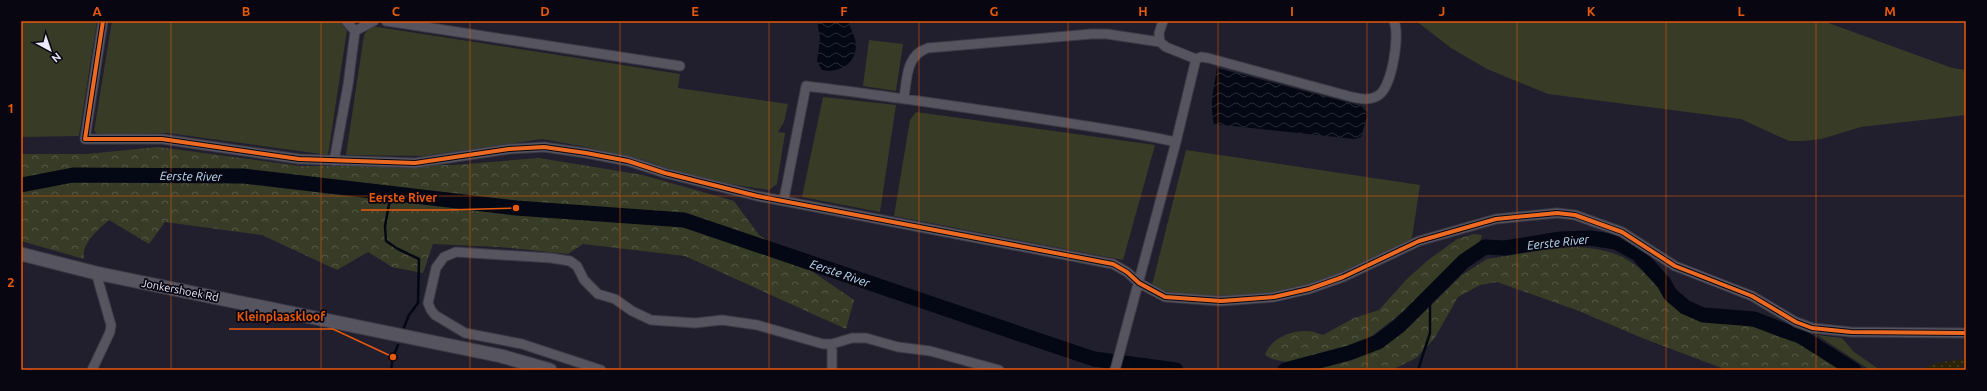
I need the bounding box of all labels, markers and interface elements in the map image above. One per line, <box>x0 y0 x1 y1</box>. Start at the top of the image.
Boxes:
text: A <box>92 4 102 18</box>
text: B <box>242 4 251 18</box>
text: C <box>392 4 401 18</box>
text: D <box>540 4 550 18</box>
text: E <box>691 4 699 18</box>
text: F <box>840 4 848 18</box>
text: G <box>990 4 999 18</box>
text: H <box>1138 4 1148 18</box>
text: I <box>1290 4 1294 18</box>
text: J <box>1439 4 1445 18</box>
text: K <box>1587 4 1596 18</box>
text: L <box>1737 4 1745 18</box>
text: M <box>1884 4 1896 18</box>
north arrow <box>30 30 70 70</box>
text: N <box>49 50 63 65</box>
text: 1 <box>7 101 15 115</box>
water label: Eerste River <box>160 169 223 183</box>
callout: Eerste River <box>361 186 445 210</box>
text: Eerste River <box>369 191 437 204</box>
water label: Eerste River <box>1526 232 1590 252</box>
water label: Eerste River <box>808 257 872 289</box>
text: 2 <box>7 275 15 289</box>
street label: Jonkershoek Rd <box>140 277 220 303</box>
callout: Kleinplaaskloof <box>229 305 333 329</box>
text: Kleinplaaskloof <box>237 310 326 323</box>

